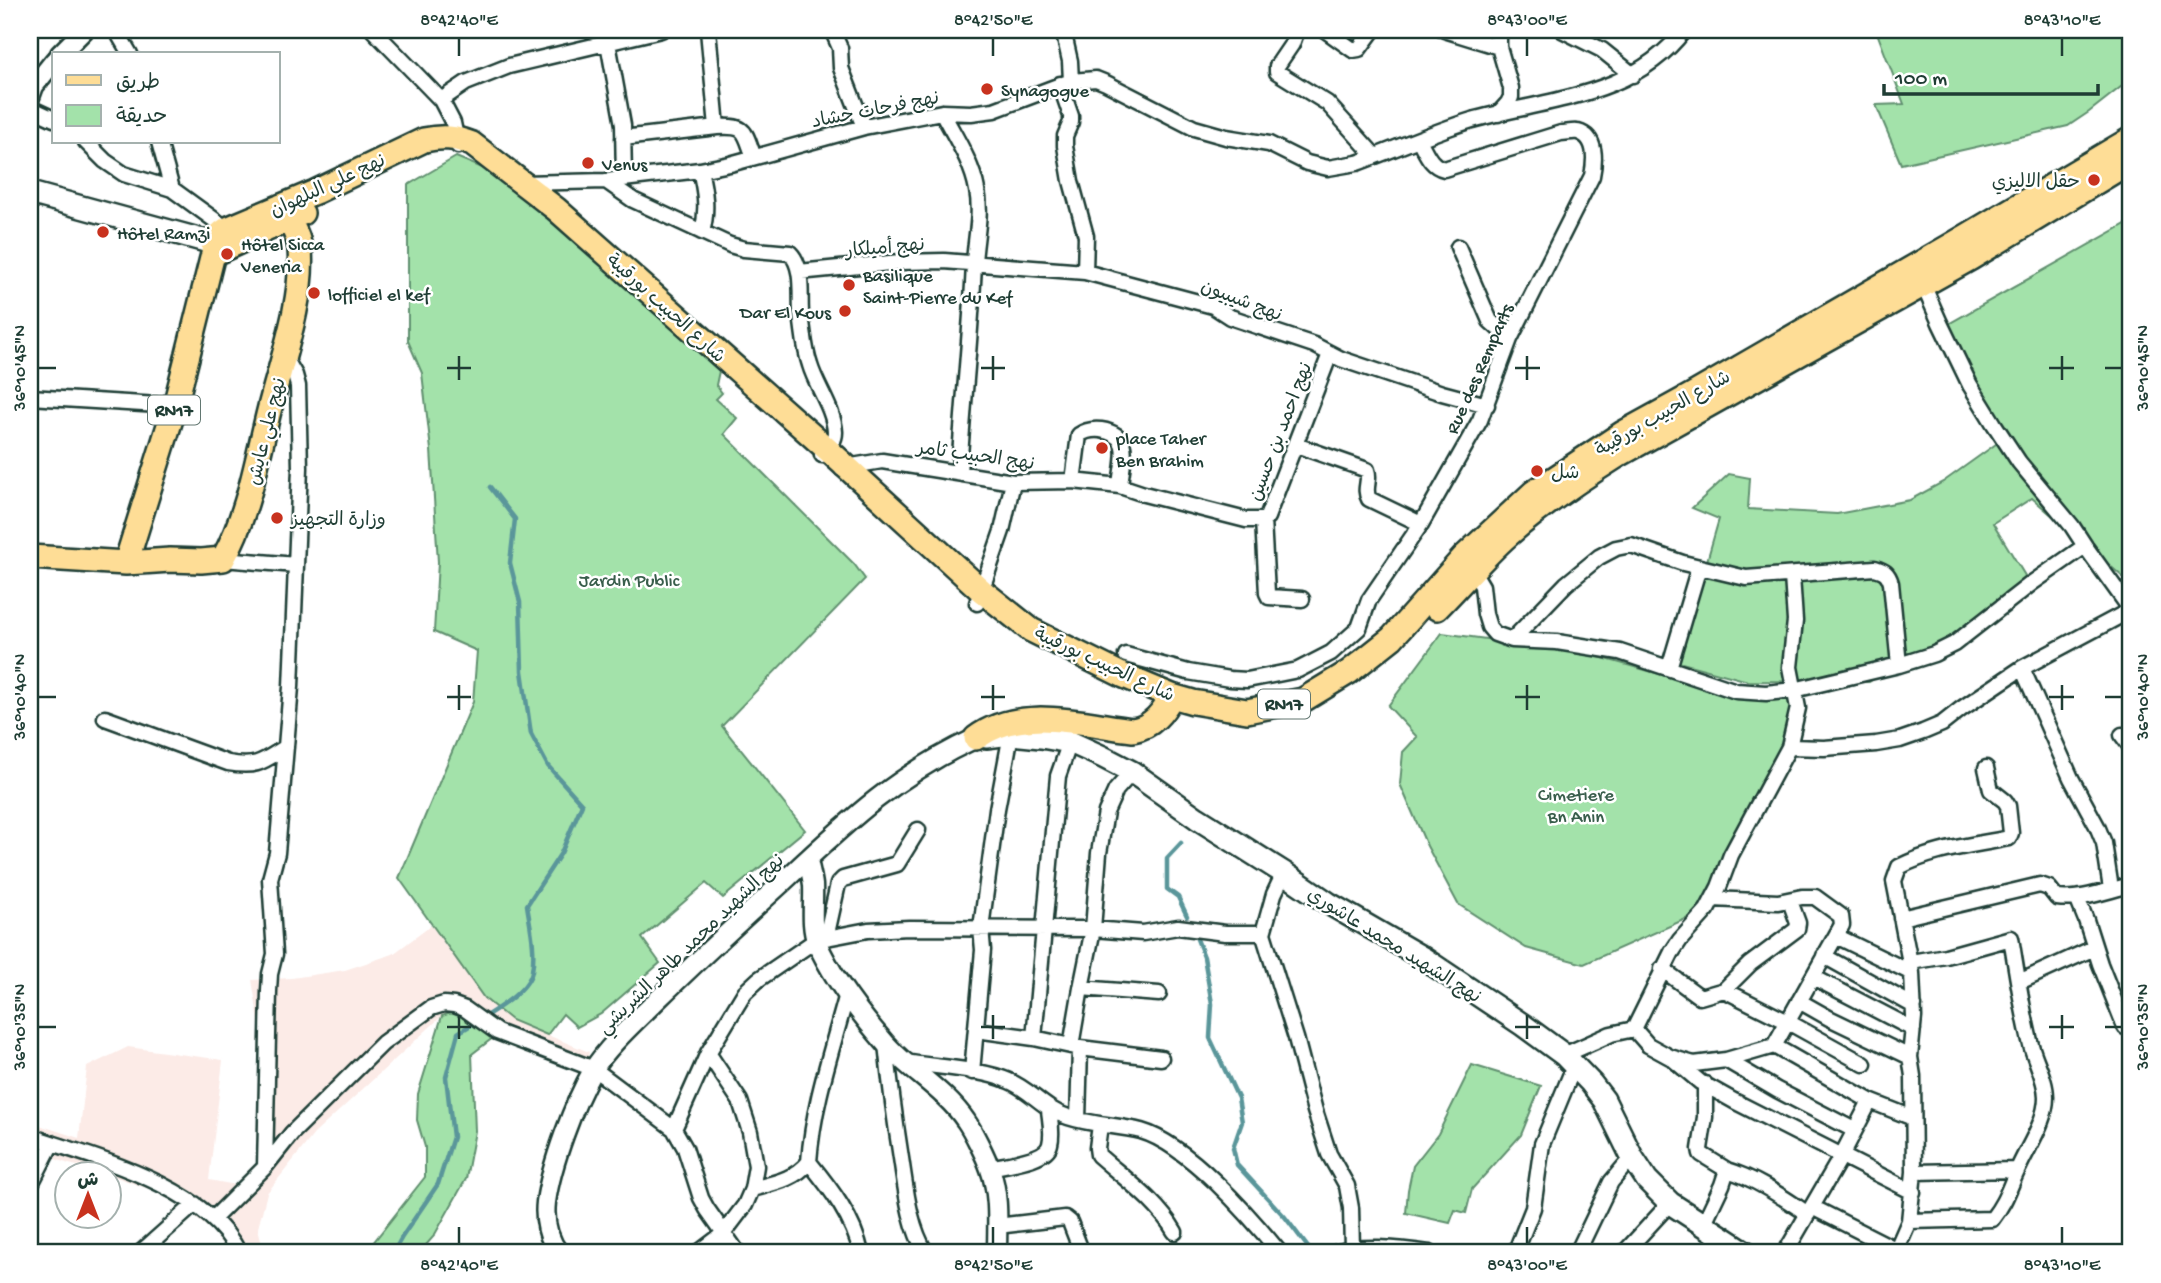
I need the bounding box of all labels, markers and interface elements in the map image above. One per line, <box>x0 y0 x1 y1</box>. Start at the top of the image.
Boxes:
text: 8°42'40"E <box>420 11 498 32</box>
text: 8°42'50"E <box>954 11 1033 32</box>
text: 8°43'00"E <box>1487 11 1568 32</box>
text: 8°43'10"E <box>2024 11 2101 32</box>
legend <box>52 52 280 144</box>
scale bar <box>1884 52 2098 96</box>
text: 100 m <box>1894 68 1947 93</box>
text: طريق <box>116 72 160 97</box>
marker: Synagogue <box>979 81 995 97</box>
place label: Synagogue <box>1001 81 1089 104</box>
street label: نهج فرحات حشاد <box>810 88 942 135</box>
text: حديقة <box>116 106 167 131</box>
street label: نهج علي البلهوان <box>267 150 391 226</box>
marker: Venus <box>580 155 596 171</box>
place label: Venus <box>601 155 648 178</box>
place label: حقل الاليزي <box>1992 172 2080 195</box>
marker: حقل الاليزي <box>2086 172 2102 188</box>
marker: Hôtel Ramzi <box>95 224 111 240</box>
place label: Hôtel Ramzi <box>117 224 210 247</box>
street label: نهج أميلكار <box>842 233 926 265</box>
place label: Hôtel Sicca Veneria <box>240 235 326 280</box>
marker: Hôtel Sicca Veneria <box>219 246 235 262</box>
street label: شارع الحبيب بورقيبة <box>600 250 729 369</box>
place label: Basilique Saint-Pierre du Kef <box>862 266 1014 311</box>
street label: نهج شيبيون <box>1197 276 1285 328</box>
marker: Basilique Saint-Pierre du Kef <box>841 277 857 293</box>
marker: lofficiel el kef <box>306 285 322 301</box>
place label: lofficiel el kef <box>328 285 432 308</box>
street label: Rue des Remparts <box>1442 300 1521 438</box>
place label: Dar El Kous <box>738 303 832 326</box>
marker: Dar El Kous <box>837 303 853 319</box>
text: 36°10'45"N <box>11 325 32 412</box>
text: 36°10'45"N <box>2134 325 2155 412</box>
street label: نهج احمد بن حسين <box>1245 360 1319 505</box>
street label: شارع الحبيب بورقيبة <box>1592 367 1736 463</box>
street label: نهج علي عايش <box>244 376 295 488</box>
road number: RN17 <box>148 396 200 424</box>
place label: place Taher Ben Brahim <box>1115 429 1208 474</box>
street label: نهج الحبيب ثامر <box>913 438 1036 477</box>
marker: place Taher Ben Brahim <box>1094 440 1110 456</box>
marker: شل <box>1529 463 1545 479</box>
place label: شل <box>1551 463 1579 486</box>
marker: وزارة التجهيز <box>269 510 285 526</box>
place label: وزارة التجهيز <box>289 510 386 533</box>
park label: Jardin Public <box>579 571 680 594</box>
street label: شارع الحبيب بورقيبة <box>1030 624 1178 709</box>
text: 36°10'40"N <box>11 654 32 741</box>
text: 36°10'40"N <box>2134 654 2155 741</box>
road number: RN17 <box>1258 690 1310 718</box>
park label: Cimetiere Bn Anin <box>1538 785 1614 830</box>
street label: نهج الشهيد محمد طاهر الشريشي <box>594 850 792 1042</box>
street label: نهج الشهيد محمد عاشوري <box>1302 884 1484 1010</box>
text: 36°10'35"N <box>11 984 32 1071</box>
text: 36°10'35"N <box>2134 984 2155 1071</box>
north arrow <box>52 1160 122 1230</box>
text: ش <box>78 1170 99 1193</box>
text: 8°42'40"E <box>420 1256 498 1277</box>
text: 8°42'50"E <box>954 1256 1033 1277</box>
text: 8°43'00"E <box>1487 1256 1568 1277</box>
text: 8°43'10"E <box>2024 1256 2101 1277</box>

